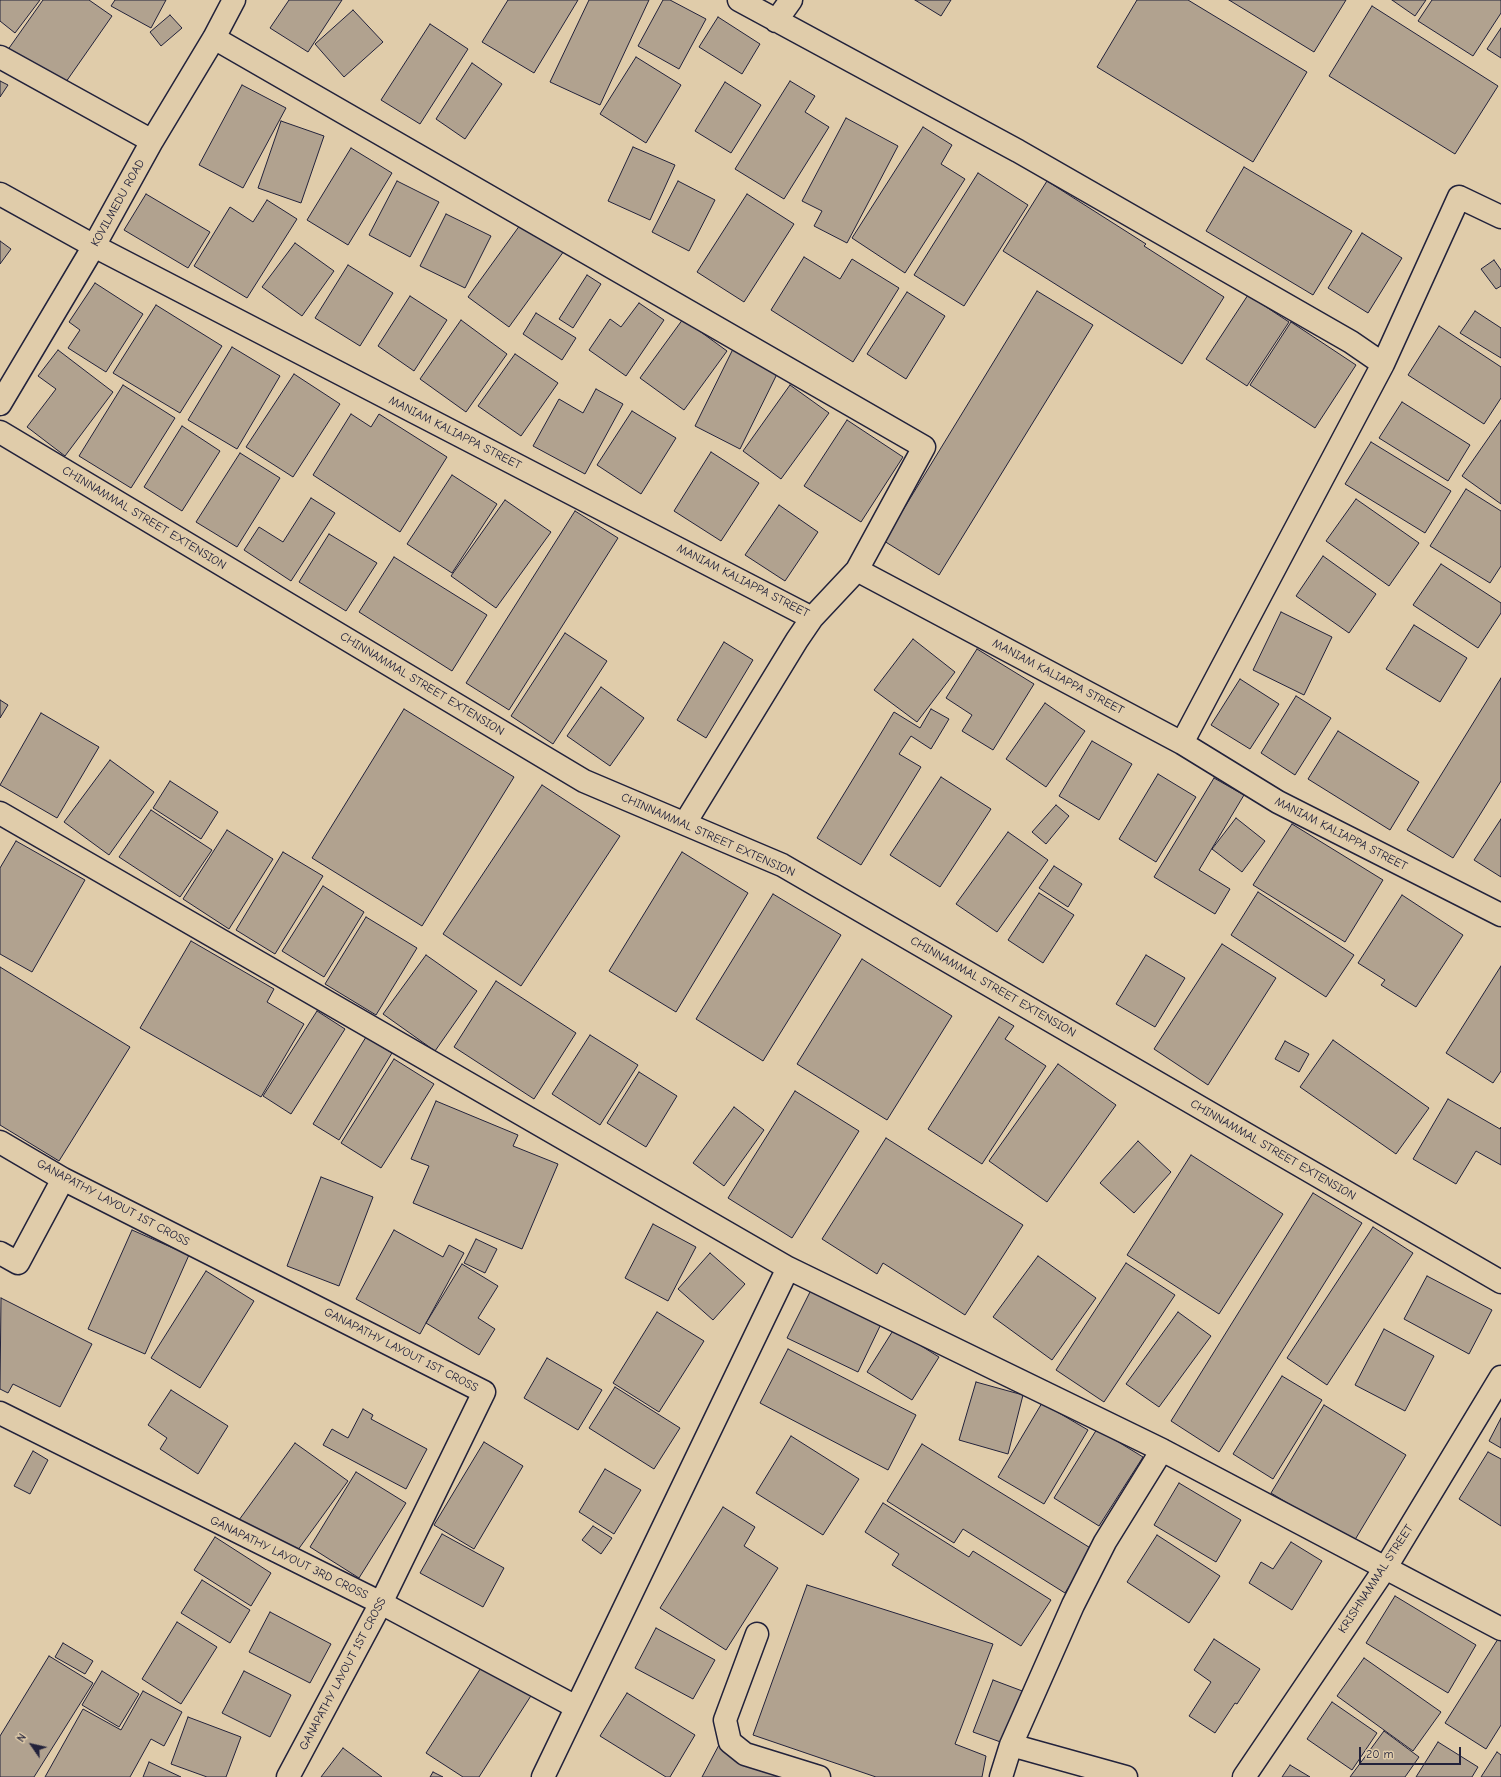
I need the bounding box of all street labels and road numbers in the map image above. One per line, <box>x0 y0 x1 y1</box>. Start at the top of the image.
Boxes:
street label: KOVILMEDU ROAD <box>88 157 148 249</box>
street label: MANIAM KALIAPPA STREET <box>386 393 524 473</box>
street label: CHINNAMMAL STREET EXTENSION <box>59 463 229 573</box>
street label: MANIAM KALIAPPA STREET <box>674 541 812 621</box>
street label: CHINNAMMAL STREET EXTENSION <box>337 629 507 739</box>
street label: MANIAM KALIAPPA STREET <box>990 636 1126 718</box>
street label: CHINNAMMAL STREET EXTENSION <box>619 790 797 880</box>
street label: MANIAM KALIAPPA STREET <box>1272 794 1410 874</box>
street label: CHINNAMMAL STREET EXTENSION <box>908 934 1078 1040</box>
street label: CHINNAMMAL STREET EXTENSION <box>1188 1097 1358 1203</box>
street label: GANAPATHY LAYOUT 1ST CROSS <box>34 1156 192 1250</box>
street label: GANAPATHY LAYOUT 1ST CROSS <box>322 1305 480 1395</box>
street label: GANAPATHY LAYOUT 3RD CROSS <box>208 1513 370 1603</box>
street label: KRISHNAMMAL STREET <box>1335 1522 1417 1636</box>
street label: GANAPATHY LAYOUT 1ST CROSS <box>296 1595 390 1753</box>

